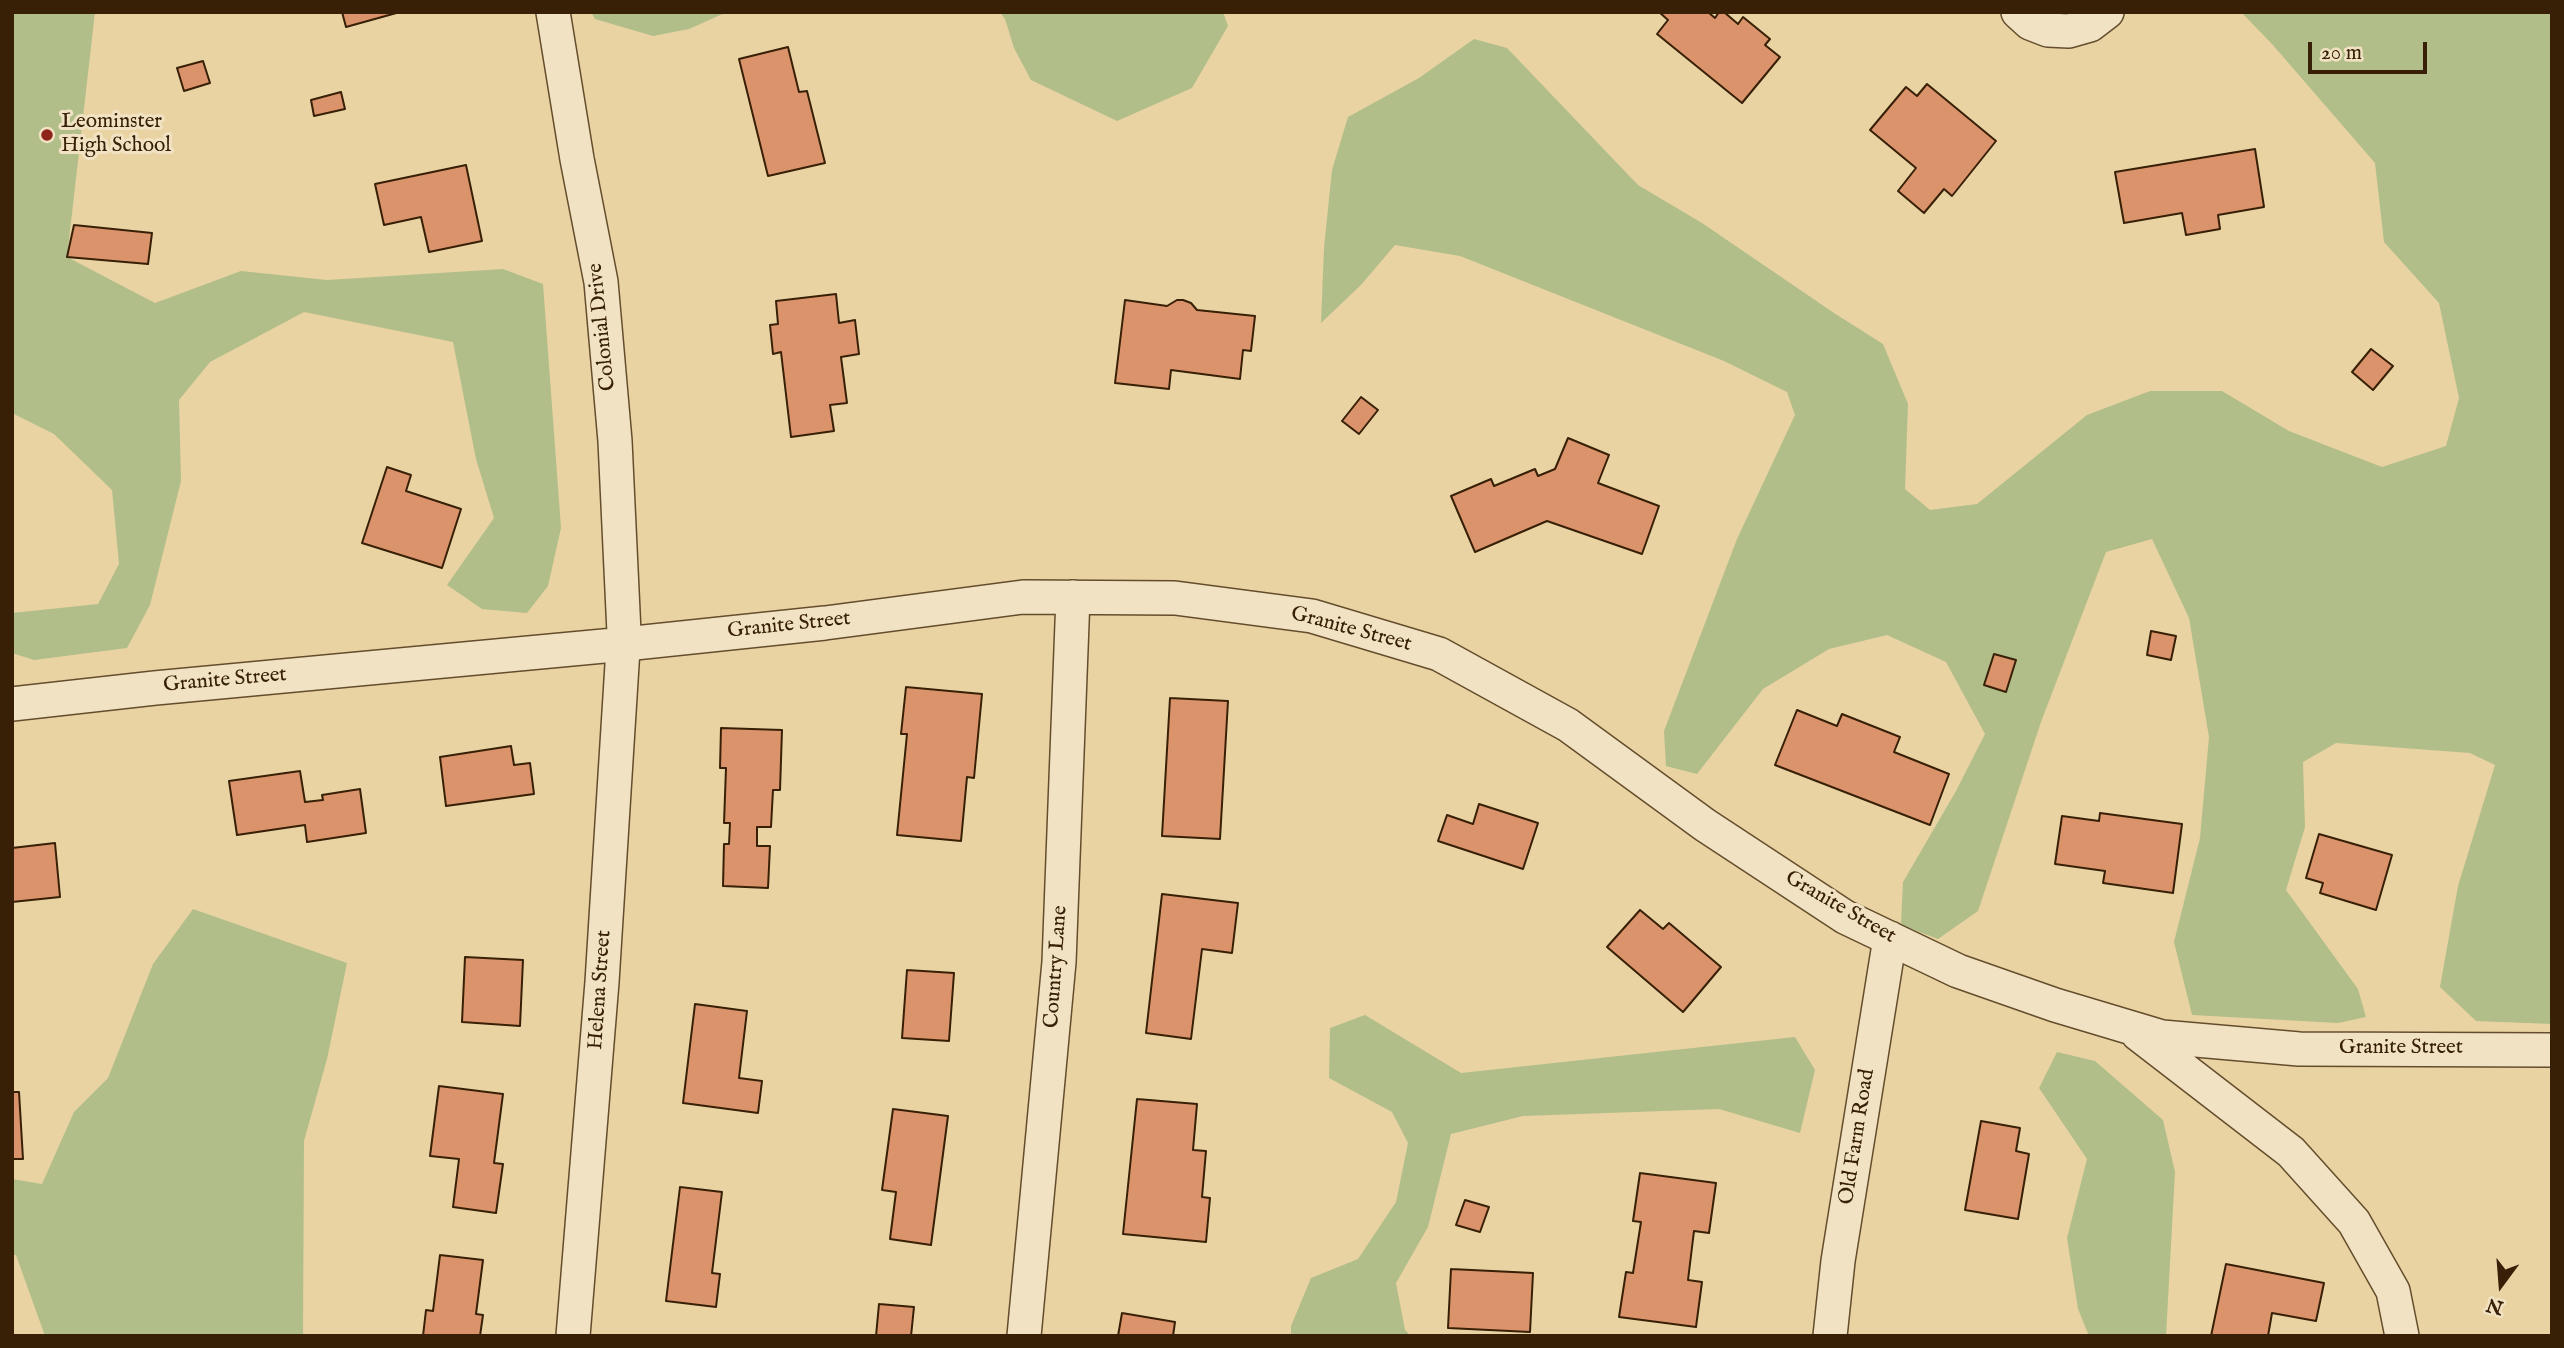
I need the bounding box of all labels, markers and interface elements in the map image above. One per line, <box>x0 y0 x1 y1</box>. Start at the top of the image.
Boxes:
scale bar <box>2312 28 2431 72</box>
text: 20 m <box>2321 40 2362 67</box>
place label: Leominster High School <box>61 110 171 160</box>
marker: Leominster High School <box>39 127 55 143</box>
street label: Colonial Drive <box>584 262 622 392</box>
street label: Granite Street <box>1288 602 1414 658</box>
street label: Granite Street <box>726 607 852 645</box>
street label: Granite Street <box>162 663 288 699</box>
street label: Granite Street <box>1780 866 1900 950</box>
street label: Country Lane <box>1040 905 1074 1029</box>
street label: Helena Street <box>584 929 618 1051</box>
street label: Granite Street <box>2339 1036 2463 1062</box>
street label: Old Farm Road <box>1835 1067 1881 1207</box>
north arrow <box>2466 1250 2536 1320</box>
text: N <box>2484 1291 2506 1319</box>

